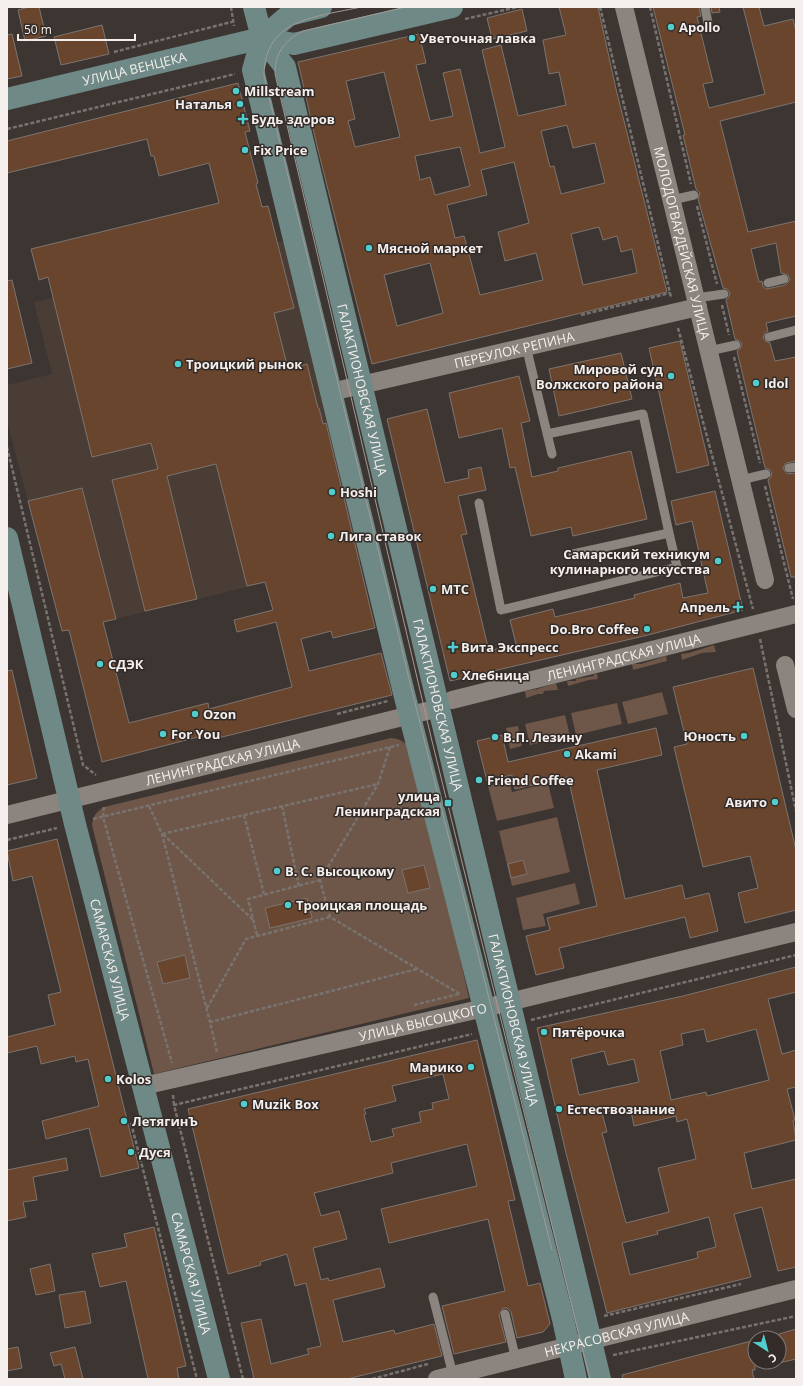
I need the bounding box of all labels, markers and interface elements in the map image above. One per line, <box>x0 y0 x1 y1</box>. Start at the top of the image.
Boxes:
scale bar <box>18 16 135 42</box>
place label: Apollo <box>679 18 720 36</box>
text: 50 m <box>24 21 52 38</box>
marker: Apollo <box>666 22 676 32</box>
place label: Уветочная лавка <box>420 29 536 47</box>
marker: Уветочная лавка <box>407 33 417 43</box>
street label: УЛИЦА ВЕНЦЕКА <box>81 47 189 90</box>
place label: Millstream <box>244 82 314 100</box>
marker: Millstream <box>231 86 241 96</box>
place label: Наталья <box>175 95 232 113</box>
marker: Наталья <box>235 99 245 109</box>
place label: Будь здоров <box>251 110 335 128</box>
marker: Будь здоров <box>238 114 248 124</box>
place label: Fix Price <box>253 141 308 159</box>
marker: Fix Price <box>240 145 250 155</box>
street label: МОЛОДОГВАРДЕЙСКАЯ УЛИЦА <box>650 145 715 342</box>
place label: Мясной маркет <box>377 239 483 257</box>
marker: Мясной маркет <box>364 243 374 253</box>
street label: ГАЛАКТИОНОВСКАЯ УЛИЦА <box>333 302 392 478</box>
street label: ПЕРЕУЛОК РЕПИНА <box>452 327 577 372</box>
place label: Троицкий рынок <box>186 355 303 373</box>
marker: Троицкий рынок <box>173 359 183 369</box>
place label: Мировой суд Волжского района <box>536 360 663 393</box>
marker: Мировой суд Волжского района <box>666 371 676 381</box>
place label: Idol <box>764 374 789 392</box>
marker: Idol <box>751 378 761 388</box>
place label: Hoshi <box>340 483 377 501</box>
marker: Hoshi <box>327 487 337 497</box>
place label: Лига ставок <box>339 527 422 545</box>
marker: Лига ставок <box>326 531 336 541</box>
place label: Самарский техникум кулинарного искусства <box>550 545 710 578</box>
marker: Самарский техникум кулинарного искусства <box>713 556 723 566</box>
place label: МТС <box>441 580 469 598</box>
marker: МТС <box>428 584 438 594</box>
place label: Апрель <box>680 598 730 616</box>
marker: Апрель <box>733 602 743 612</box>
street label: ГАЛАКТИОНОВСКАЯ УЛИЦА <box>409 617 468 794</box>
place label: Do.Bro Coffee <box>550 620 639 638</box>
marker: Do.Bro Coffee <box>642 624 652 634</box>
street label: ЛЕНИНГРАДСКАЯ УЛИЦА <box>545 629 703 685</box>
place label: Вита Экспресс <box>461 638 559 656</box>
marker: Вита Экспресс <box>448 642 458 652</box>
place label: СДЭК <box>108 655 144 673</box>
marker: СДЭК <box>95 659 105 669</box>
place label: Хлебница <box>462 666 530 684</box>
marker: Хлебница <box>449 670 459 680</box>
place label: Ozon <box>203 705 236 723</box>
marker: Ozon <box>190 709 200 719</box>
place label: For You <box>171 725 220 743</box>
place label: Юность <box>684 727 736 745</box>
place label: В.П. Лезину <box>503 728 583 746</box>
marker: For You <box>158 729 168 739</box>
marker: Юность <box>739 731 749 741</box>
marker: В.П. Лезину <box>490 732 500 742</box>
street label: ЛЕНИНГРАДСКАЯ УЛИЦА <box>144 734 302 789</box>
place label: Akami <box>575 745 617 763</box>
marker: Akami <box>562 749 572 759</box>
place label: Friend Coffee <box>487 771 574 789</box>
marker: Friend Coffee <box>474 775 484 785</box>
place label: улица Ленинградская <box>335 787 440 820</box>
place label: Авито <box>725 793 767 811</box>
marker: Авито <box>770 797 780 807</box>
marker: улица Ленинградская <box>443 798 453 808</box>
place label: В. С. Высоцкому <box>285 862 395 880</box>
marker: В. С. Высоцкому <box>272 866 282 876</box>
place label: Троицкая площадь <box>296 896 427 914</box>
street label: САМАРСКАЯ УЛИЦА <box>86 897 135 1023</box>
marker: Троицкая площадь <box>283 900 293 910</box>
street label: ГАЛАКТИОНОВСКАЯ УЛИЦА <box>484 932 543 1109</box>
street label: УЛИЦА ВЫСОЦКОГО <box>357 999 488 1045</box>
place label: Пятёрочка <box>552 1023 625 1041</box>
marker: Пятёрочка <box>539 1027 549 1037</box>
place label: Марико <box>409 1058 463 1076</box>
marker: Марико <box>466 1062 476 1072</box>
place label: Kolos <box>116 1070 151 1088</box>
marker: Kolos <box>103 1074 113 1084</box>
place label: Muzik Box <box>252 1095 319 1113</box>
marker: Muzik Box <box>239 1099 249 1109</box>
place label: Естествознание <box>567 1100 676 1118</box>
marker: Естествознание <box>554 1104 564 1114</box>
place label: ЛетягинЪ <box>132 1112 198 1130</box>
marker: ЛетягинЪ <box>119 1116 129 1126</box>
place label: Дуся <box>139 1143 171 1161</box>
marker: Дуся <box>126 1147 136 1157</box>
street label: САМАРСКАЯ УЛИЦА <box>167 1210 216 1337</box>
street label: НЕКРАСОВСКАЯ УЛИЦА <box>542 1307 691 1361</box>
north arrow <box>747 1330 787 1370</box>
text: С <box>766 1350 780 1367</box>

